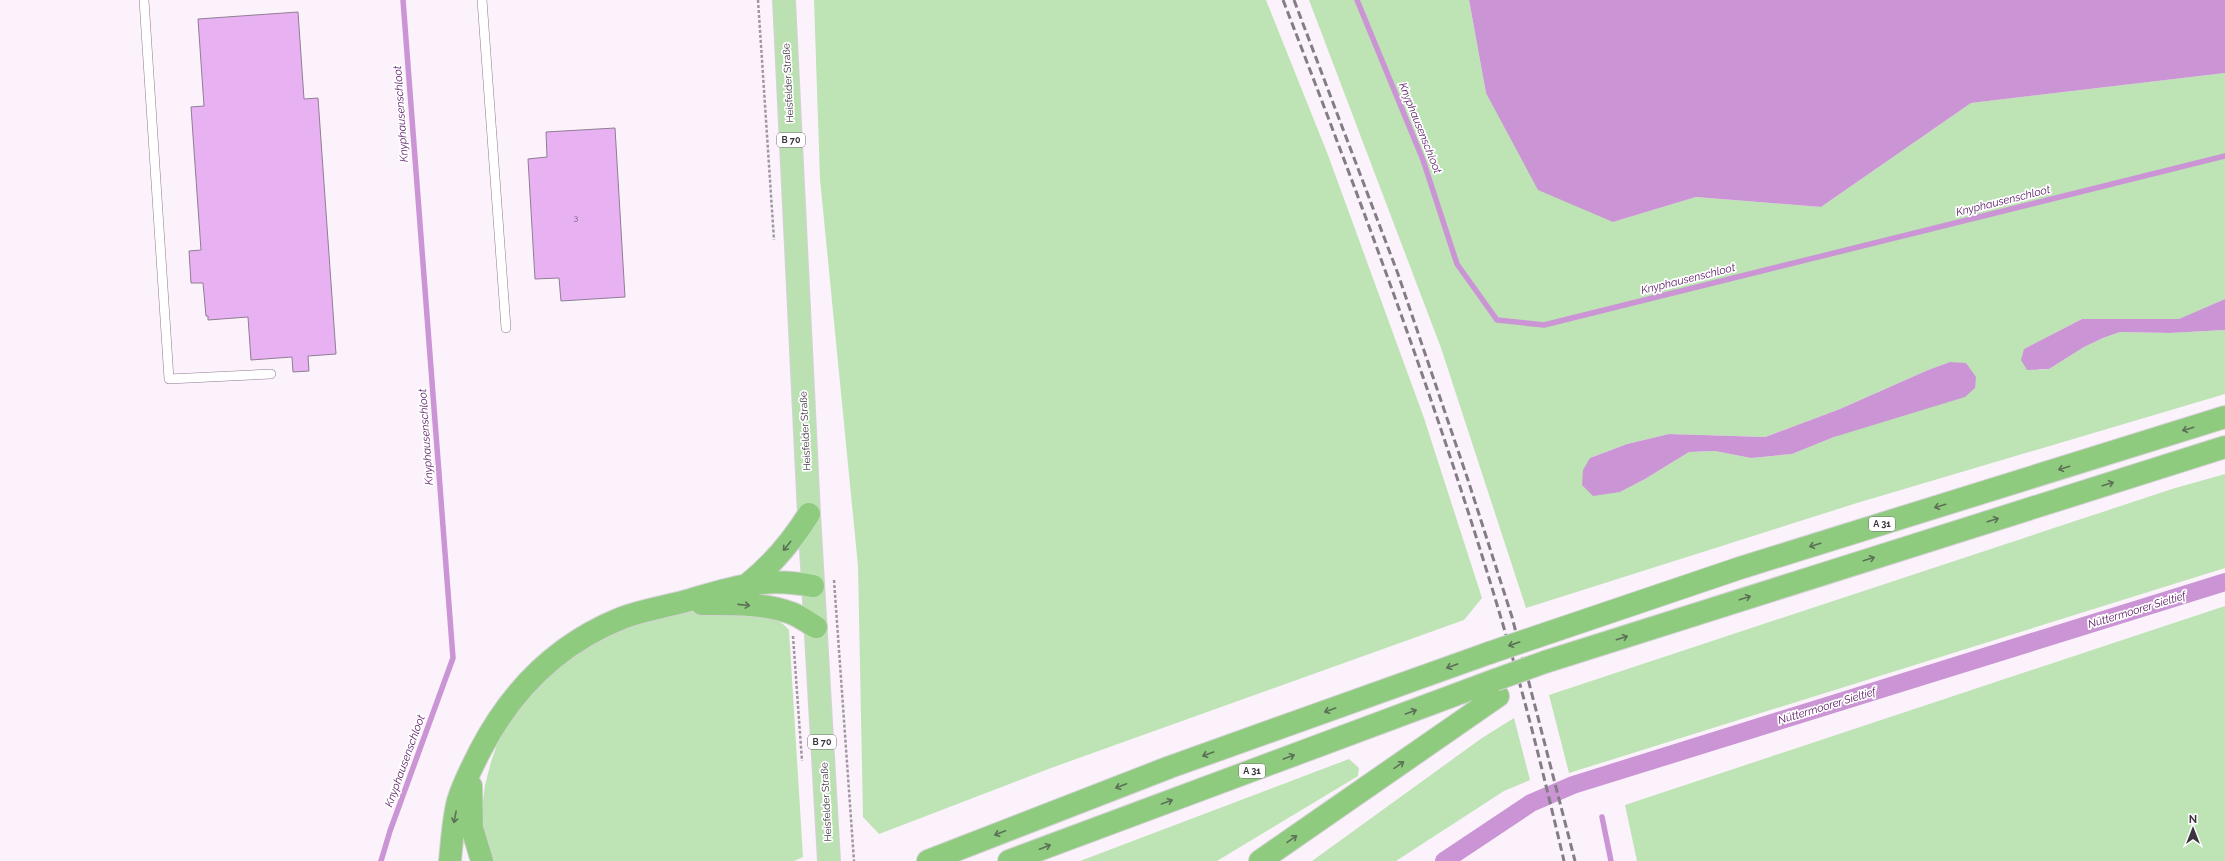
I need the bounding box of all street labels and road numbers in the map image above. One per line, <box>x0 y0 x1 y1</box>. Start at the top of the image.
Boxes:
street label: Heisfelder Straße <box>780 43 796 123</box>
road number: B 70 <box>777 133 805 147</box>
street label: Heisfelder Straße <box>797 391 813 471</box>
road number: A 31 <box>1869 517 1895 531</box>
road number: B 70 <box>808 735 836 749</box>
street label: Heisfelder Straße <box>818 762 834 842</box>
road number: A 31 <box>1239 764 1265 778</box>

